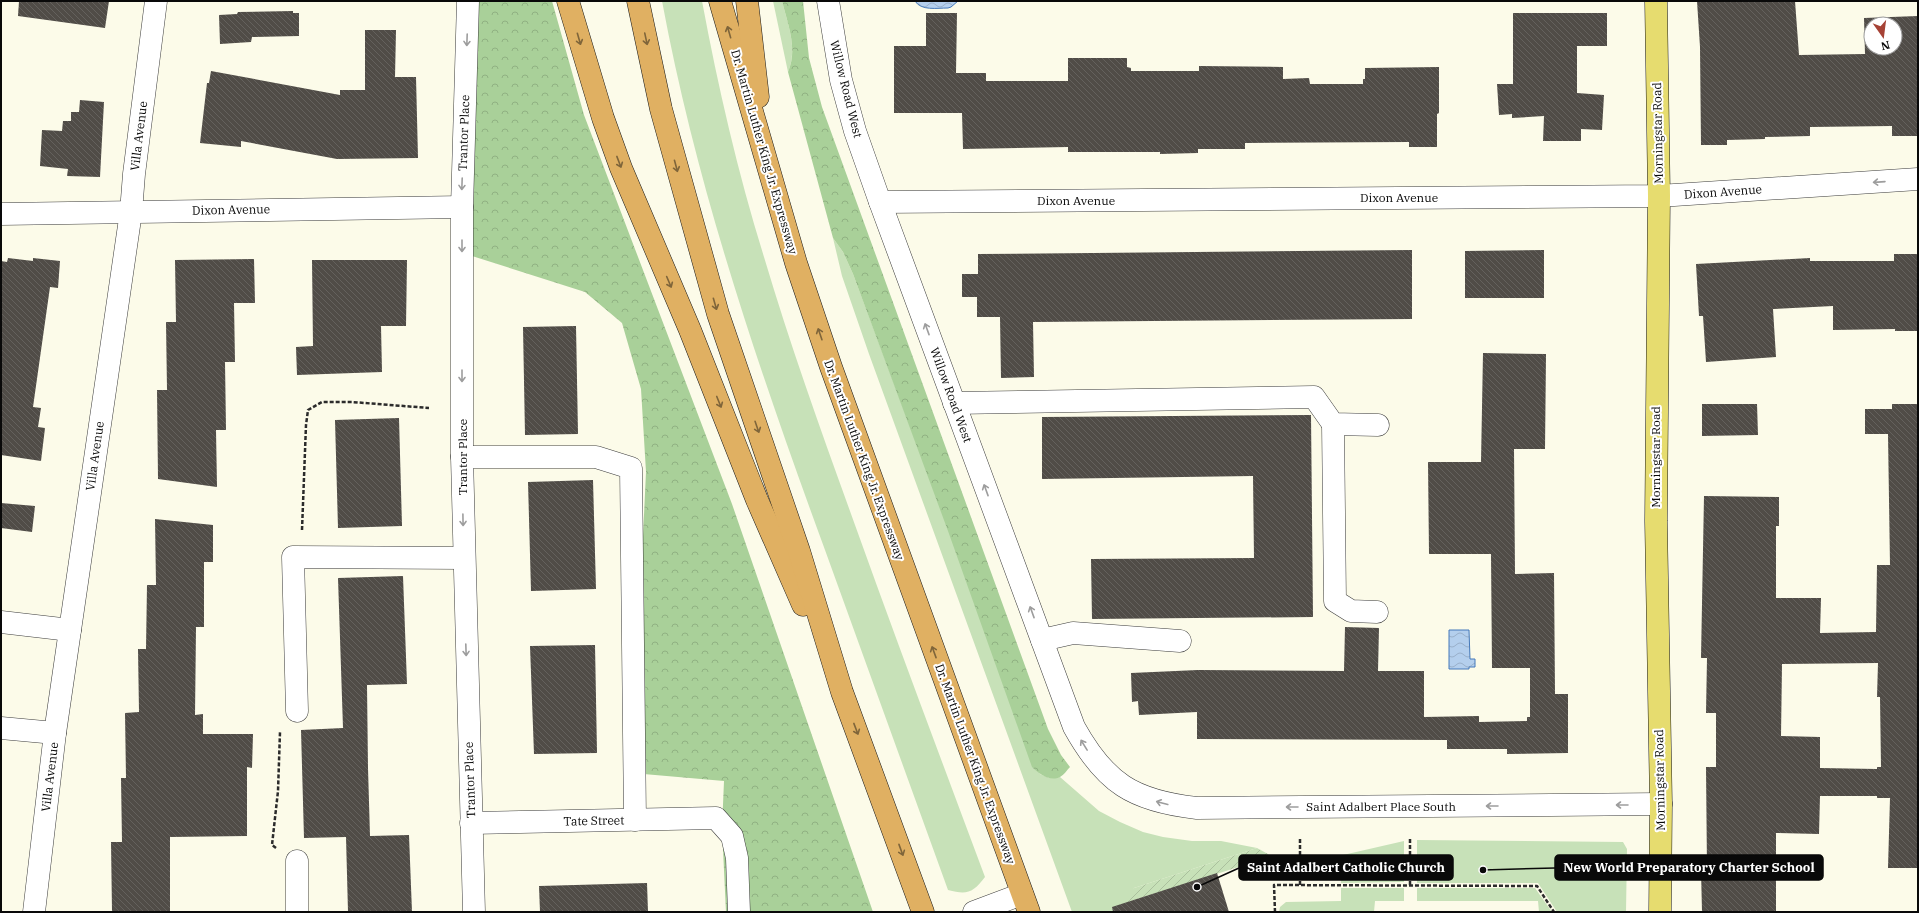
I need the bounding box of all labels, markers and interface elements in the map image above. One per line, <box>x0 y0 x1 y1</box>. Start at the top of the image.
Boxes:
north arrow <box>1863 16 1903 56</box>
one-way arrow <box>725 25 732 38</box>
one-way arrow <box>576 32 583 45</box>
one-way arrow <box>642 32 650 45</box>
one-way arrow <box>463 33 470 46</box>
street label: Willow Road West <box>827 38 866 139</box>
text: N <box>1879 38 1891 54</box>
street label: Dr. Martin Luther King Jr. Expressway <box>728 48 801 256</box>
street label: Morningstar Road <box>1649 82 1666 184</box>
street label: Trantor Place <box>455 95 472 171</box>
street label: Villa Avenue <box>127 100 150 172</box>
one-way arrow <box>616 156 624 168</box>
one-way arrow <box>673 159 680 172</box>
one-way arrow <box>459 177 466 190</box>
one-way arrow <box>1873 178 1886 185</box>
street label: Dixon Avenue <box>1683 181 1762 202</box>
street label: Dixon Avenue <box>1360 190 1438 205</box>
street label: Dixon Avenue <box>1037 193 1115 208</box>
street label: Dixon Avenue <box>192 201 270 218</box>
one-way arrow <box>458 239 466 252</box>
one-way arrow <box>666 275 674 287</box>
one-way arrow <box>712 298 719 311</box>
one-way arrow <box>922 323 930 335</box>
one-way arrow <box>815 329 823 341</box>
street label: Willow Road West <box>927 345 976 444</box>
street label: Dr. Martin Luther King Jr. Expressway <box>821 358 908 563</box>
one-way arrow <box>458 369 466 382</box>
one-way arrow <box>716 396 723 408</box>
street label: Morningstar Road <box>1648 406 1663 508</box>
street label: Trantor Place <box>455 419 470 495</box>
street label: Villa Avenue <box>82 420 107 492</box>
one-way arrow <box>753 421 761 433</box>
one-way arrow <box>982 484 990 496</box>
one-way arrow <box>459 513 467 526</box>
one-way arrow <box>1027 606 1035 618</box>
one-way arrow <box>463 643 470 656</box>
one-way arrow <box>930 646 938 658</box>
street label: Dr. Martin Luther King Jr. Expressway <box>932 662 1019 867</box>
one-way arrow <box>852 722 860 734</box>
street label: Morningstar Road <box>1651 729 1668 831</box>
one-way arrow <box>1080 740 1089 751</box>
street label: Villa Avenue <box>38 741 61 813</box>
street label: Trantor Place <box>461 742 478 818</box>
one-way arrow <box>1156 799 1169 806</box>
street label: Saint Adalbert Place South <box>1306 799 1456 814</box>
one-way arrow <box>1616 801 1629 809</box>
one-way arrow <box>1486 802 1499 810</box>
one-way arrow <box>1286 803 1299 811</box>
street label: Tate Street <box>563 812 625 829</box>
one-way arrow <box>898 844 906 856</box>
callout: Saint Adalbert Catholic Church <box>1239 855 1453 880</box>
callout: New World Preparatory Charter School <box>1555 855 1823 880</box>
text: Saint Adalbert Catholic Church <box>1247 859 1446 876</box>
text: New World Preparatory Charter School <box>1563 859 1815 876</box>

